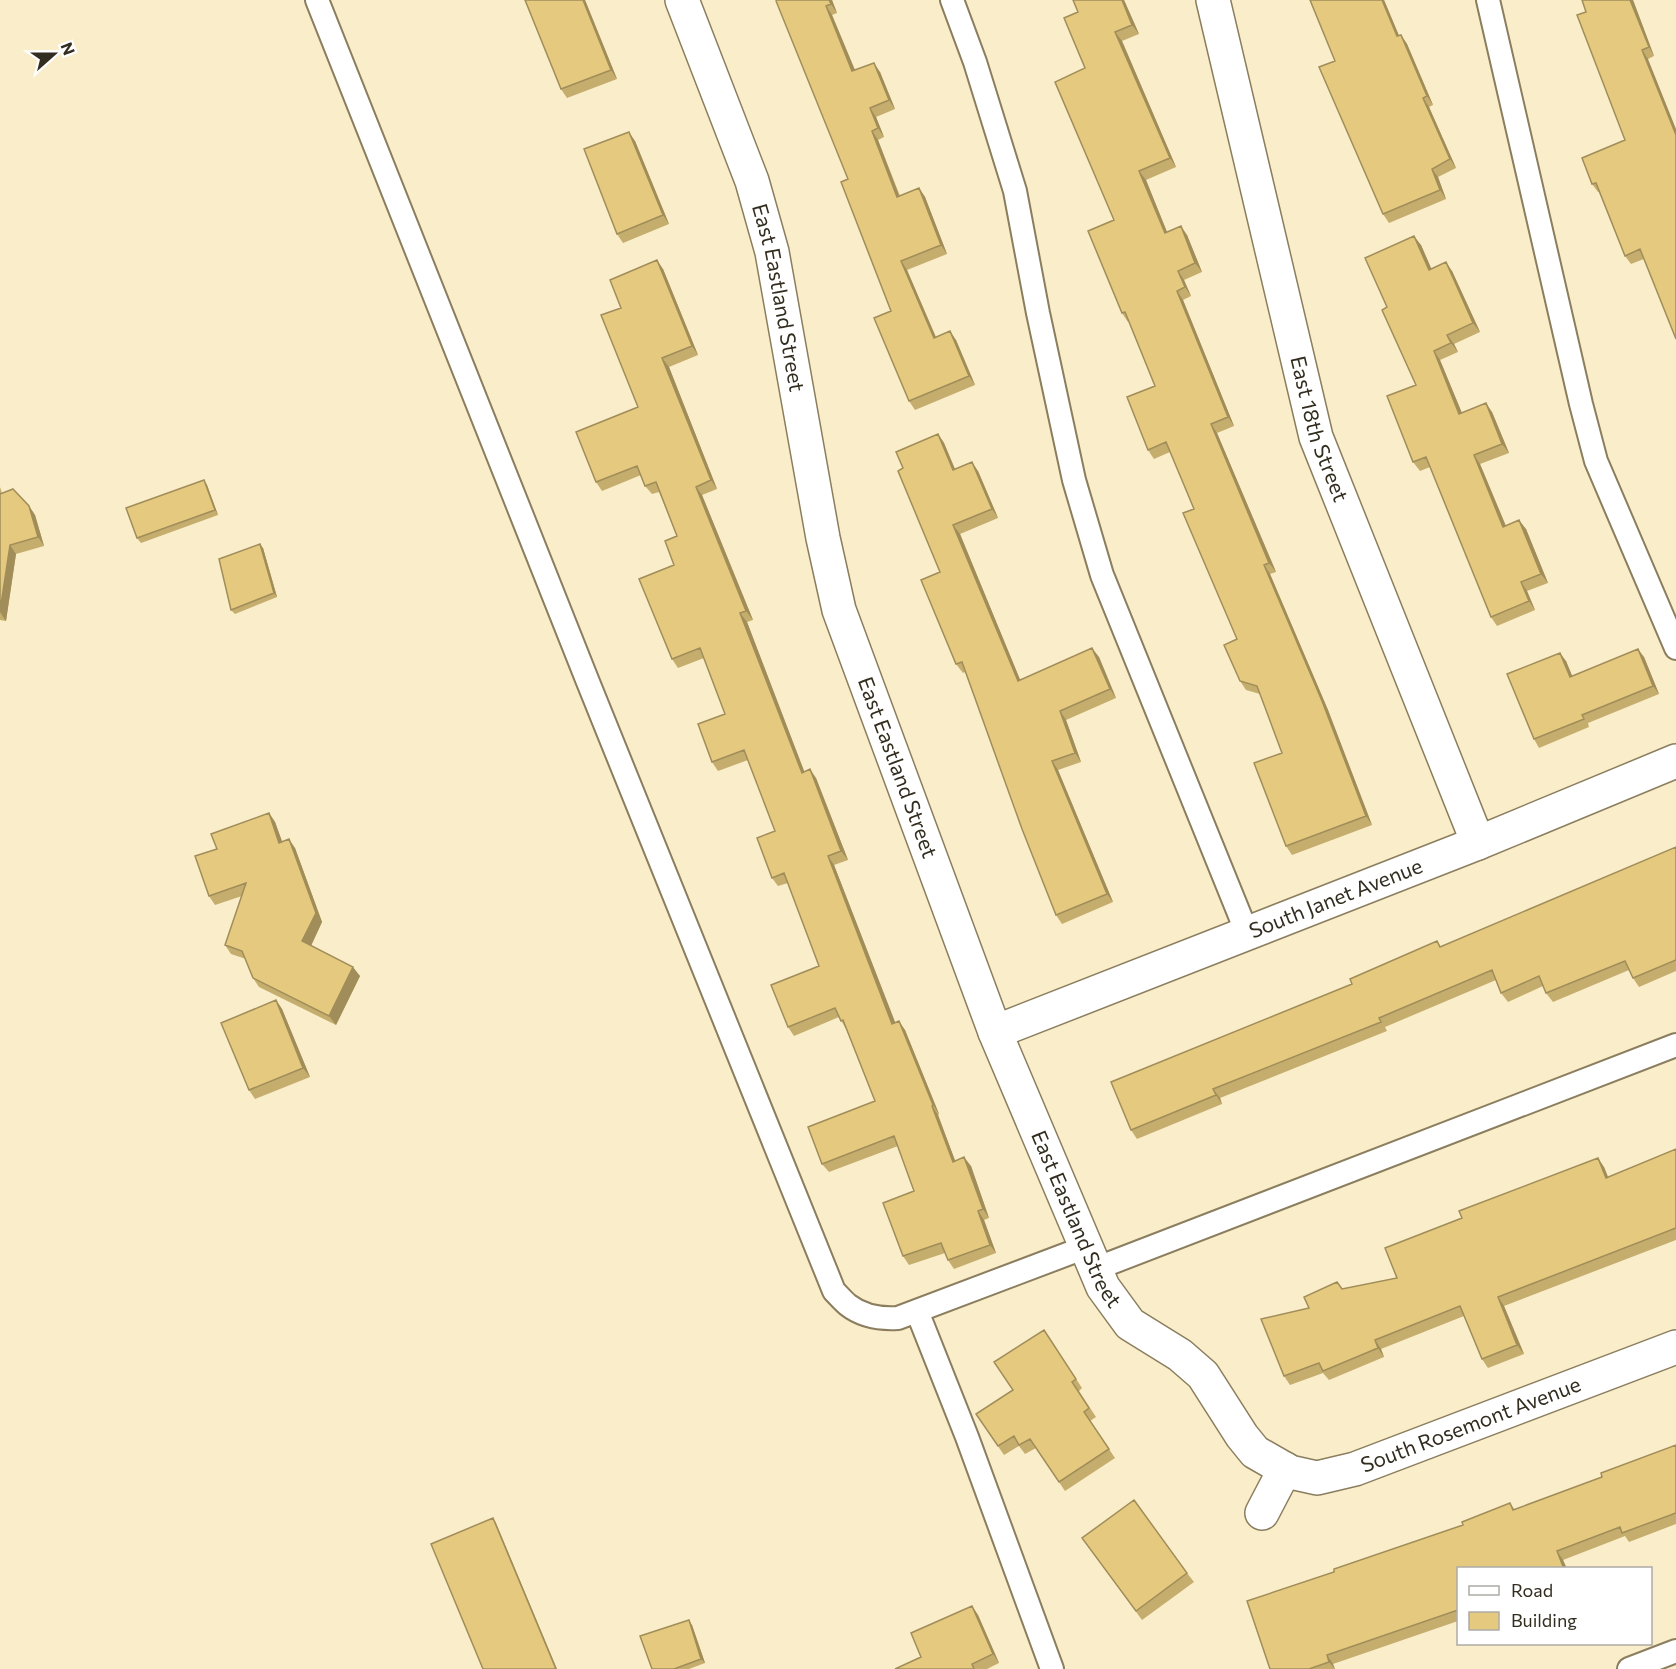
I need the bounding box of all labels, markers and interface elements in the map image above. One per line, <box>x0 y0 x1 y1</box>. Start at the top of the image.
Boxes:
north arrow <box>24 24 84 84</box>
text: N <box>57 39 79 57</box>
street label: East Eastland Street <box>748 201 811 393</box>
street label: East 18th Street <box>1286 353 1354 505</box>
street label: East Eastland Street <box>854 673 943 861</box>
street label: South Janet Avenue <box>1245 852 1426 942</box>
street label: East Eastland Street <box>1027 1126 1128 1312</box>
street label: South Rosemont Avenue <box>1357 1370 1584 1477</box>
legend <box>1457 1567 1652 1645</box>
text: Road <box>1511 1579 1553 1601</box>
text: Building <box>1511 1609 1577 1631</box>

